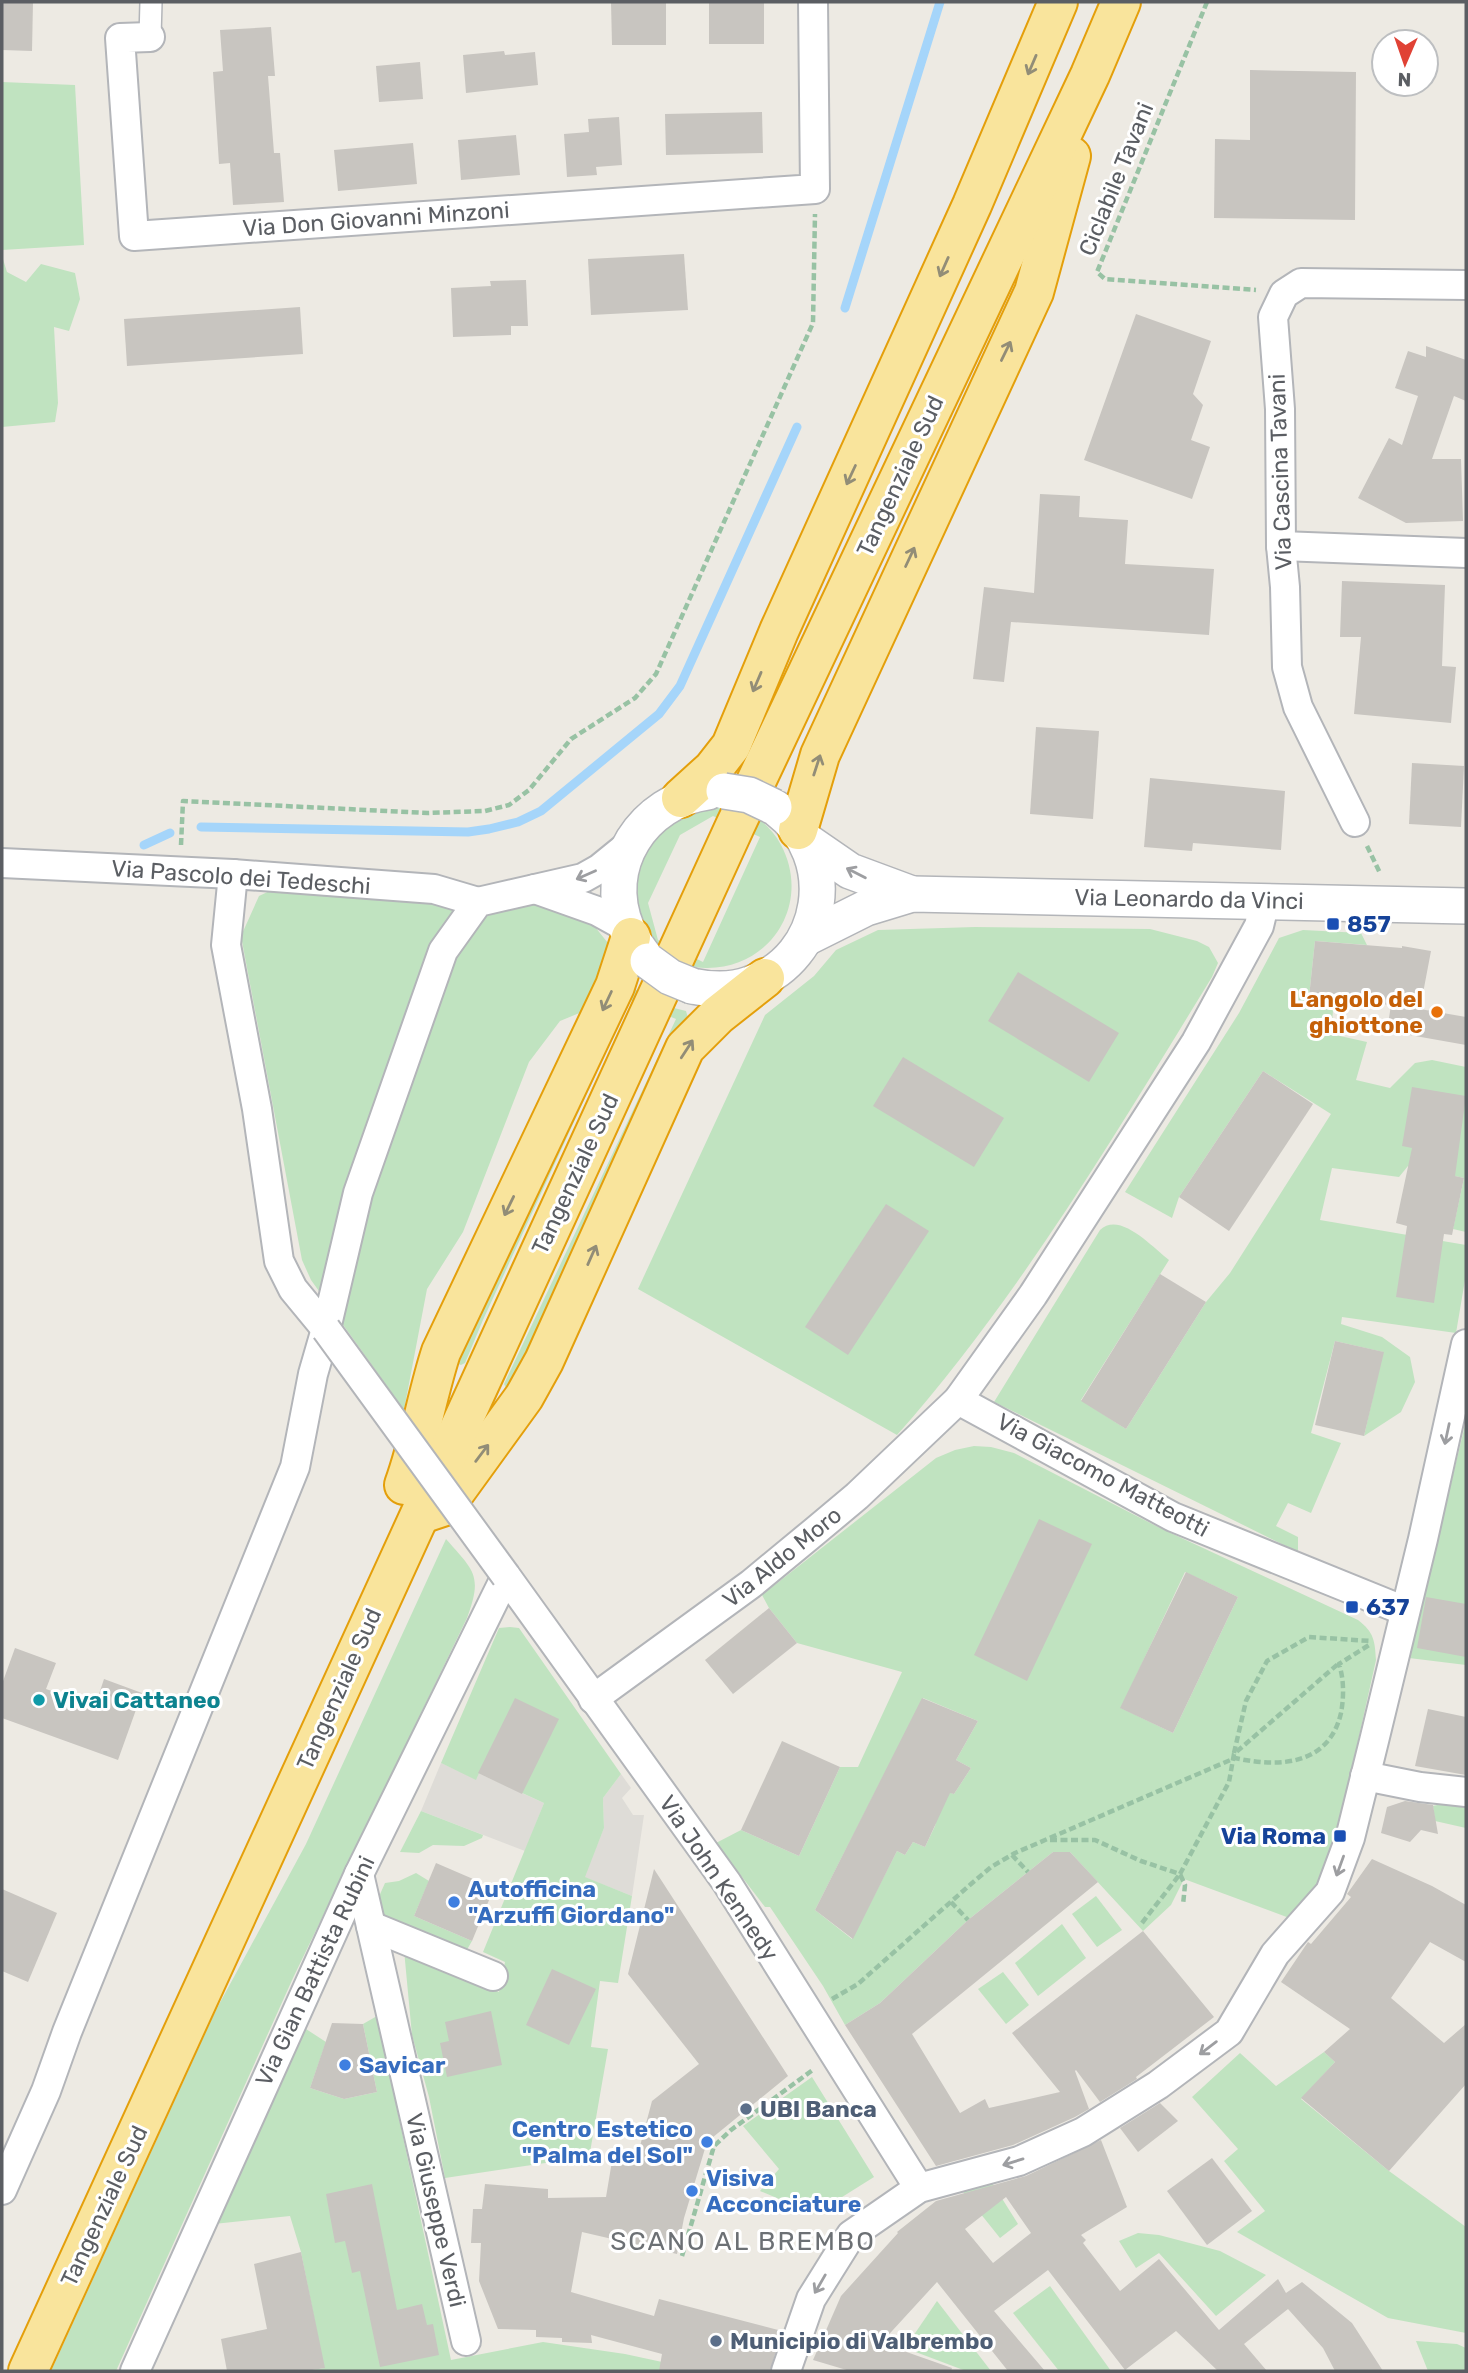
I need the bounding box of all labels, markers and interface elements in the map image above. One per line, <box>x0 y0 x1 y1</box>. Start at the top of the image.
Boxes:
north arrow <box>1370 28 1440 98</box>
one-way arrow <box>1024 53 1037 75</box>
text: N <box>1397 68 1412 91</box>
street label: Ciclabile Tavani <box>1073 98 1159 260</box>
street label: Via Don Giovanni Minzoni <box>242 196 510 242</box>
one-way arrow <box>937 256 950 278</box>
one-way arrow <box>999 341 1013 362</box>
street label: Via Cascina Tavani <box>1263 373 1297 571</box>
street label: Tangenziale Sud <box>850 391 950 561</box>
one-way arrow <box>844 463 857 485</box>
one-way arrow <box>904 547 917 568</box>
one-way arrow <box>750 671 763 692</box>
one-way arrow <box>812 754 824 776</box>
street label: Via Pascolo dei Tedeschi <box>110 854 372 900</box>
one-way arrow <box>846 865 867 879</box>
one-way arrow <box>576 870 597 883</box>
street label: Via Leonardo da Vinci <box>1074 883 1304 915</box>
place label: 857 <box>1347 910 1391 938</box>
marker: 857 <box>1325 916 1341 932</box>
place label: L'angolo del ghiottone <box>1289 985 1423 1039</box>
one-way arrow <box>600 990 614 1011</box>
marker: L'angolo del ghiottone <box>1429 1004 1445 1020</box>
one-way arrow <box>680 1040 694 1059</box>
street label: Tangenziale Sud <box>525 1089 625 1259</box>
one-way arrow <box>501 1195 515 1216</box>
one-way arrow <box>586 1245 599 1266</box>
street label: Via Giacomo Matteotti <box>992 1407 1214 1543</box>
one-way arrow <box>1439 1422 1453 1445</box>
one-way arrow <box>475 1445 490 1463</box>
street label: Via Aldo Moro <box>717 1500 847 1614</box>
place label: 637 <box>1366 1593 1409 1621</box>
marker: 637 <box>1344 1599 1360 1615</box>
street label: Tangenziale Sud <box>291 1604 387 1774</box>
place label: Vivai Cattaneo <box>53 1686 221 1714</box>
marker: Vivai Cattaneo <box>31 1692 47 1708</box>
street label: Via John Kennedy <box>653 1790 785 1966</box>
place label: Via Roma <box>1221 1822 1326 1850</box>
marker: Via Roma <box>1332 1828 1348 1844</box>
street label: Via Gian Battista Rubini <box>249 1852 381 2090</box>
one-way arrow <box>1332 1854 1345 1876</box>
place label: Autofficina "Arzuffi Giordano" <box>468 1875 674 1929</box>
marker: Autofficina "Arzuffi Giordano" <box>446 1894 462 1910</box>
one-way arrow <box>1199 2040 1218 2055</box>
place label: Savicar <box>359 2051 446 2079</box>
marker: Savicar <box>337 2057 353 2073</box>
place label: UBI Banca <box>760 2095 877 2123</box>
marker: UBI Banca <box>738 2101 754 2117</box>
street label: Via Giuseppe Verdi <box>400 2110 472 2310</box>
place label: Centro Estetico "Palma del Sol" <box>512 2115 693 2169</box>
street label: Tangenziale Sud <box>54 2121 154 2291</box>
marker: Centro Estetico "Palma del Sol" <box>699 2134 715 2150</box>
one-way arrow <box>1002 2156 1024 2169</box>
place label: Visiva Acconciature <box>706 2164 861 2218</box>
marker: Visiva Acconciature <box>684 2183 700 2199</box>
district label: SCANO AL BREMBO <box>610 2226 876 2257</box>
one-way arrow <box>812 2274 826 2294</box>
place label: Municipio di Valbrembo <box>730 2327 994 2355</box>
marker: Municipio di Valbrembo <box>708 2333 724 2349</box>

